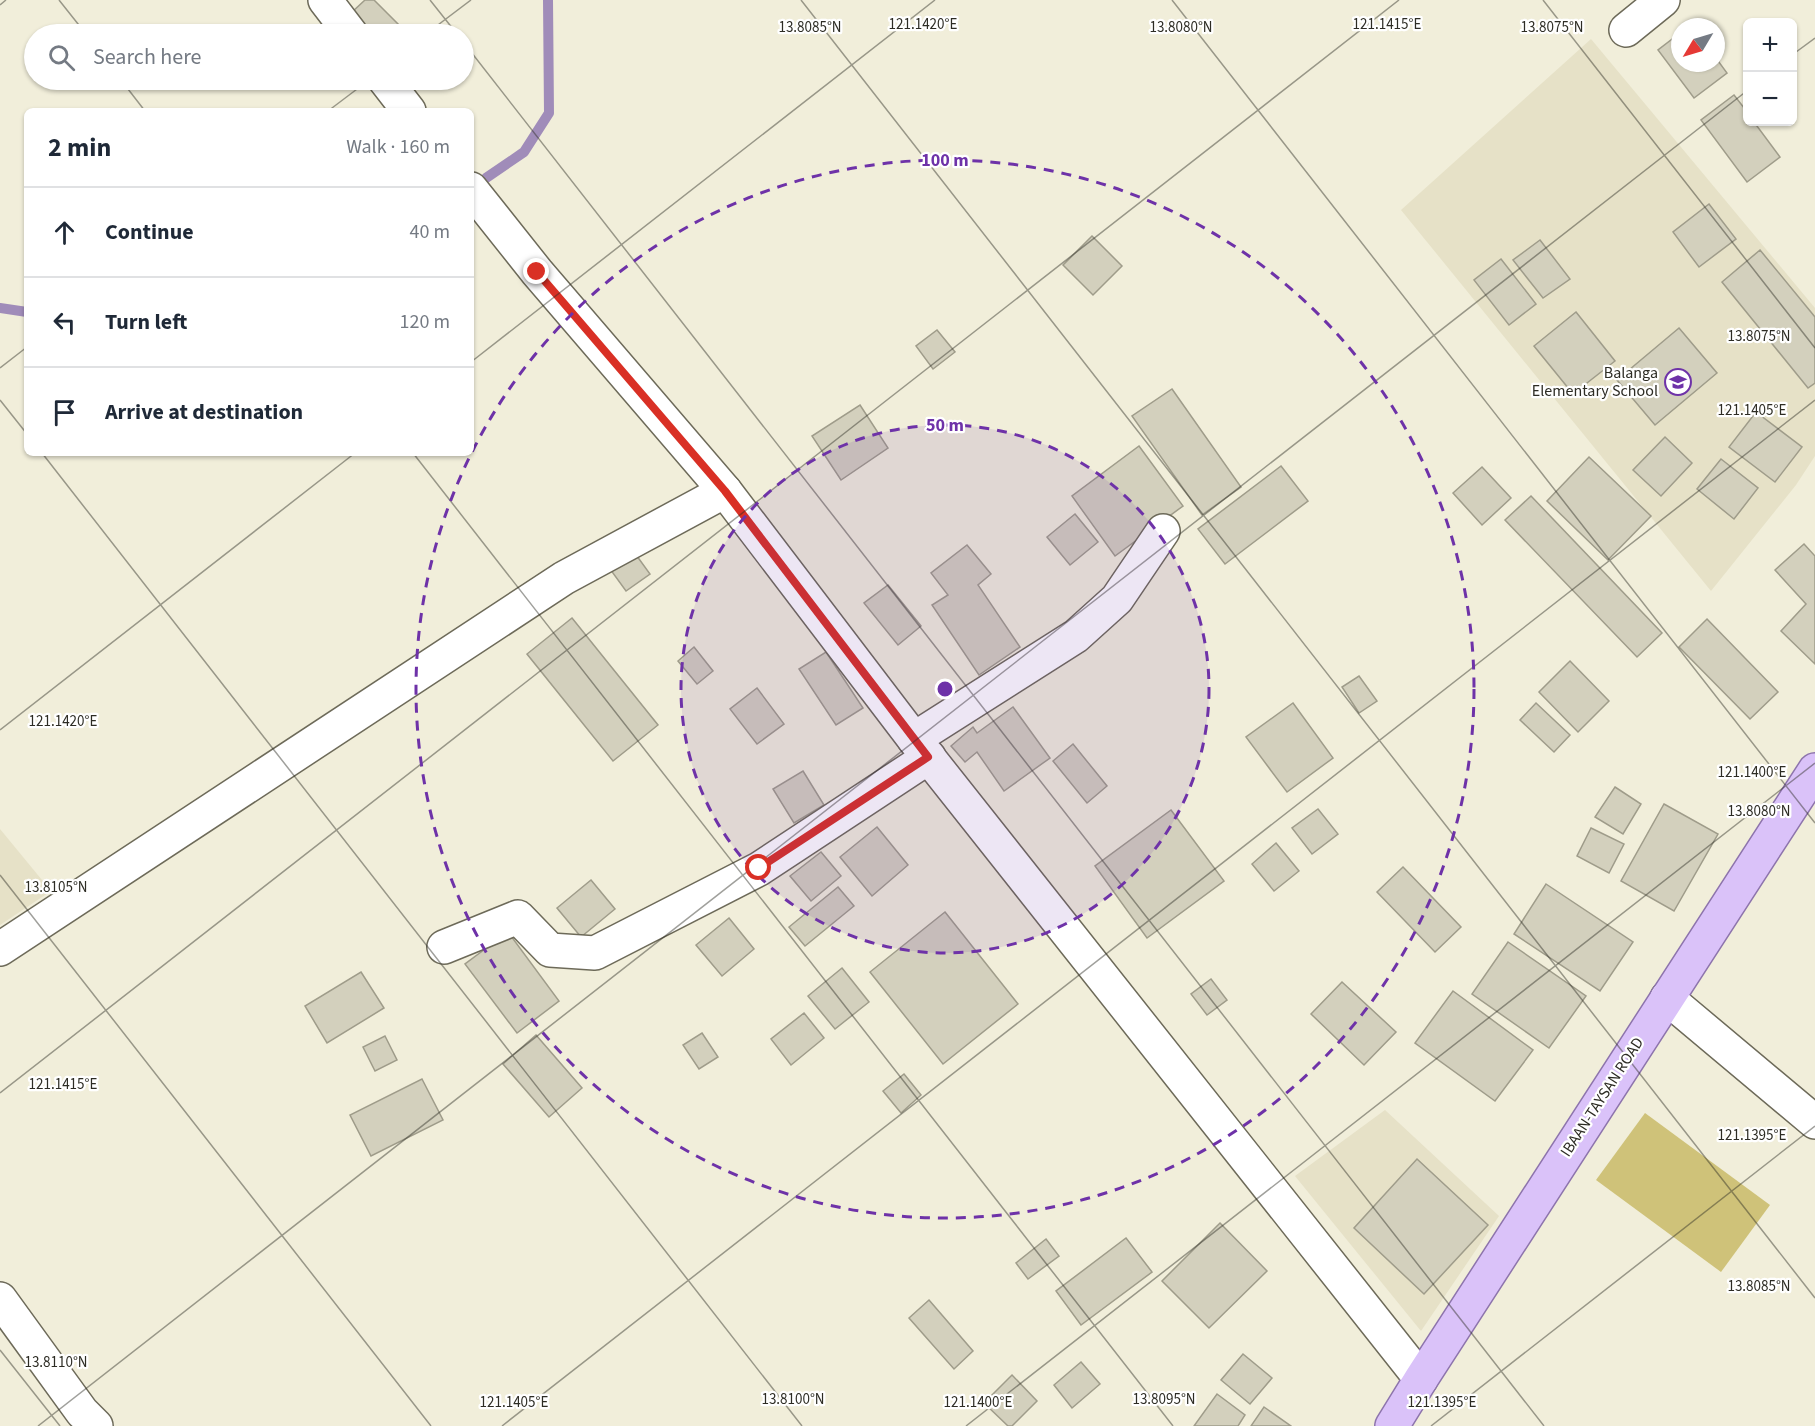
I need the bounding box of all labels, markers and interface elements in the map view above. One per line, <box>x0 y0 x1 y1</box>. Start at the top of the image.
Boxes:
text: 121.1420°E <box>889 14 957 35</box>
text: 121.1415°E <box>1353 14 1421 35</box>
text: 13.8085°N <box>778 17 842 38</box>
text: 13.8080°N <box>1149 17 1213 38</box>
text: 13.8075°N <box>1520 17 1584 38</box>
north arrow <box>1671 18 1725 72</box>
map controls <box>1743 18 1797 126</box>
button: + <box>1743 18 1797 72</box>
search box <box>24 24 474 90</box>
icon: search <box>45 41 78 74</box>
text: Search here <box>93 41 201 73</box>
button: − <box>1743 72 1797 126</box>
text: 2 min <box>48 129 111 166</box>
text: Walk · 160 m <box>346 133 450 161</box>
text: 100 m <box>921 148 969 173</box>
icon: ahead <box>48 216 81 249</box>
text: Continue <box>105 216 194 248</box>
text: 40 m <box>410 218 450 246</box>
route end <box>523 258 549 284</box>
icon: left <box>48 306 81 339</box>
text: Turn left <box>105 306 187 338</box>
text: 120 m <box>400 308 450 336</box>
text: 13.8075°N <box>1727 326 1791 347</box>
place label: Balanga Elementary School <box>1532 362 1658 402</box>
school or university icon: Balanga Elementary School <box>1663 367 1693 397</box>
icon: arrive <box>48 396 81 429</box>
text: Arrive at destination <box>105 396 303 428</box>
text: 121.1405°E <box>1718 400 1786 421</box>
text: 50 m <box>926 413 964 438</box>
centre of rings <box>935 679 955 699</box>
text: 121.1420°E <box>29 711 97 732</box>
text: 121.1400°E <box>1718 762 1786 783</box>
text: 13.8080°N <box>1727 801 1791 822</box>
route start <box>745 854 771 880</box>
text: 13.8105°N <box>24 877 88 898</box>
street label: IBAAN-TAYSAN ROAD <box>1555 1033 1649 1161</box>
text: 121.1415°E <box>29 1074 97 1095</box>
text: 121.1395°E <box>1718 1125 1786 1146</box>
text: 13.8085°N <box>1727 1276 1791 1297</box>
text: 13.8110°N <box>24 1352 88 1373</box>
text: 13.8100°N <box>761 1389 825 1410</box>
text: 13.8095°N <box>1132 1389 1196 1410</box>
text: 121.1405°E <box>480 1392 548 1413</box>
text: 121.1400°E <box>944 1392 1012 1413</box>
text: 121.1395°E <box>1408 1392 1476 1413</box>

